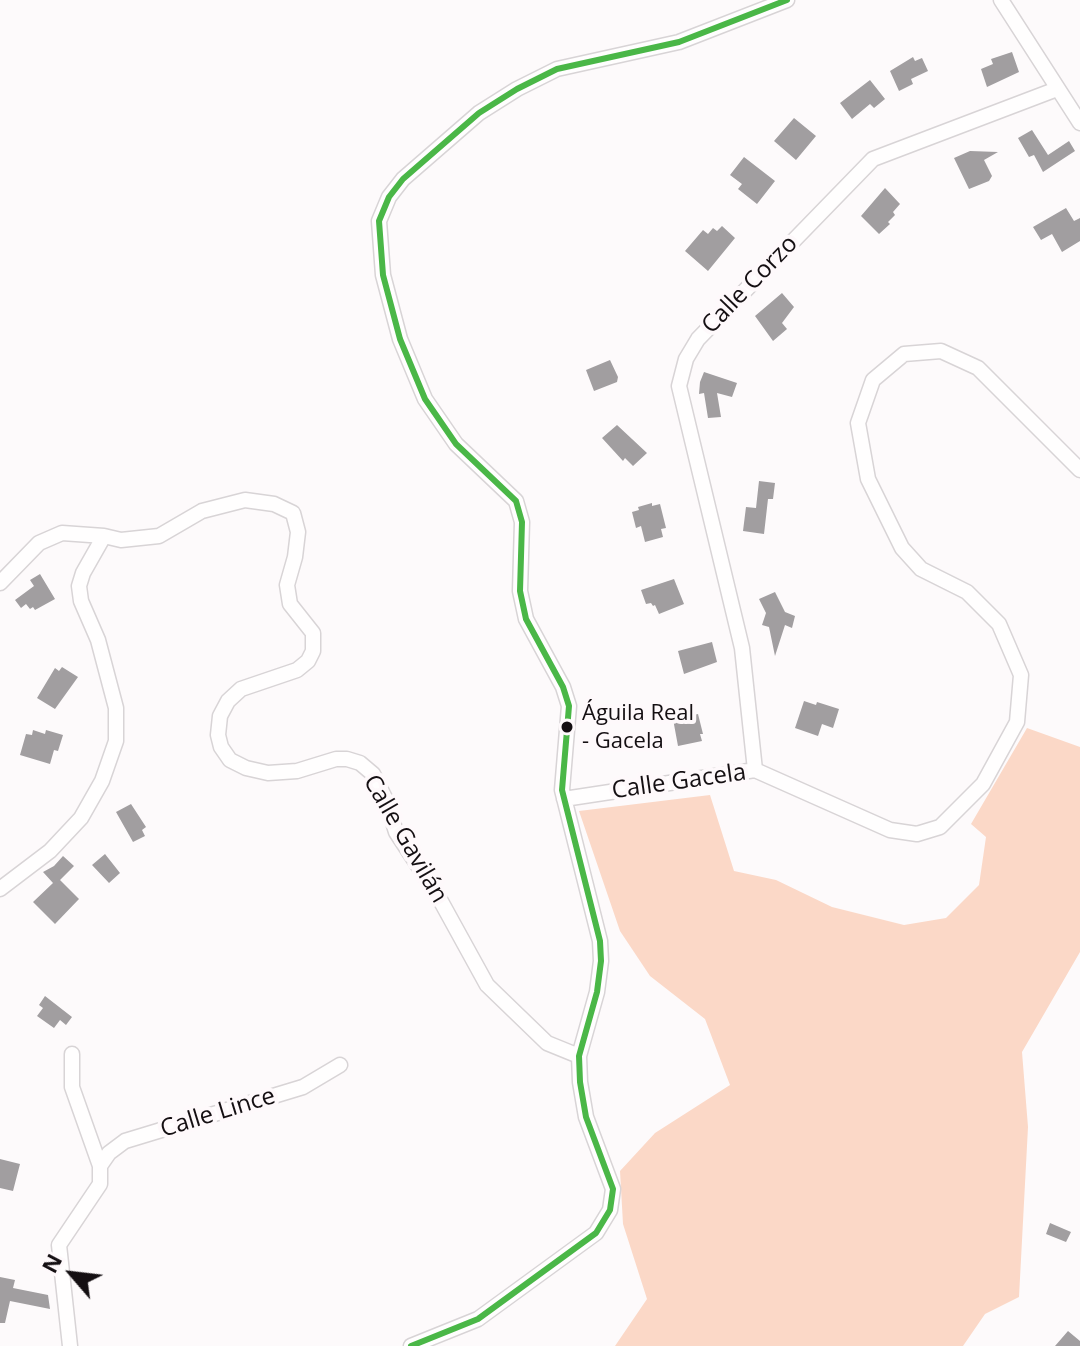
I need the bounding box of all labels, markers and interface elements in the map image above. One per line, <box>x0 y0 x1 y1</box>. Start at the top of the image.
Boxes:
street label: Calle Corzo <box>696 230 804 340</box>
place label: Águila Real - Gacela <box>582 701 694 752</box>
marker: Águila Real - Gacela <box>559 719 575 735</box>
street label: Calle Gacela <box>610 758 748 806</box>
street label: Calle Gavilán <box>357 770 453 908</box>
street label: Calle Lince <box>157 1082 279 1144</box>
north arrow <box>32 1234 112 1314</box>
text: N <box>33 1248 68 1278</box>

